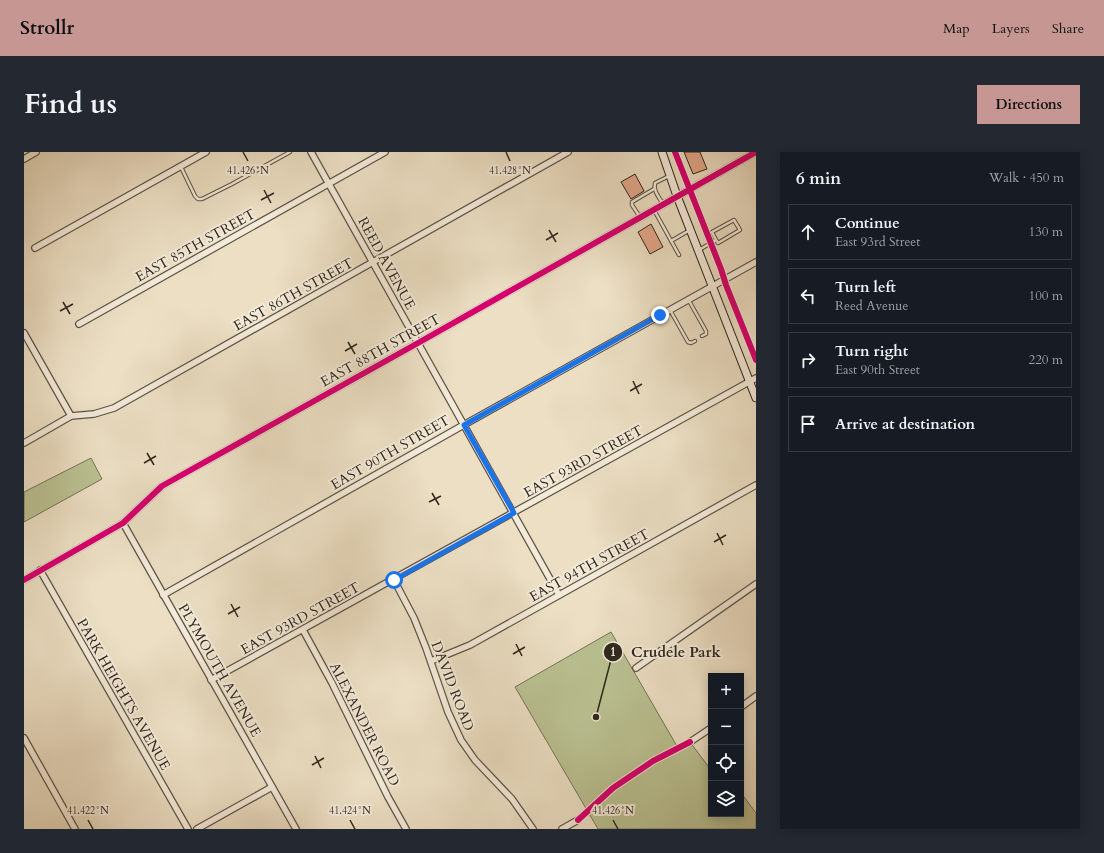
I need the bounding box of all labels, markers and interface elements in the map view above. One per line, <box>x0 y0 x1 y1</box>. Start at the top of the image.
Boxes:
text: Strollr <box>20 15 74 41</box>
text: Map <box>943 19 970 38</box>
text: Layers <box>992 19 1030 38</box>
text: Share <box>1052 19 1084 38</box>
text: Find us <box>24 85 117 123</box>
button: Directions <box>977 85 1080 124</box>
text: 41.426°N <box>227 164 269 178</box>
text: 41.428°N <box>489 164 531 178</box>
text: 6 min <box>796 167 841 190</box>
text: Walk · 450 m <box>989 169 1064 187</box>
street label: EAST 85TH STREET <box>132 205 259 286</box>
text: Continue <box>835 213 900 233</box>
street label: REED AVENUE <box>353 214 420 313</box>
icon: ahead <box>797 221 819 243</box>
text: 130 m <box>1029 223 1063 241</box>
text: East 93rd Street <box>835 233 920 251</box>
street label: EAST 86TH STREET <box>230 254 357 335</box>
text: Turn left <box>835 277 896 297</box>
icon: left <box>797 285 819 307</box>
text: 100 m <box>1029 287 1063 305</box>
text: Reed Avenue <box>835 297 908 315</box>
route end <box>651 306 669 324</box>
street label: EAST 88TH STREET <box>317 310 444 391</box>
text: Turn right <box>835 341 908 361</box>
icon: right <box>797 349 819 371</box>
text: 220 m <box>1029 351 1063 369</box>
text: East 90th Street <box>835 361 920 379</box>
street label: EAST 90TH STREET <box>327 411 453 494</box>
icon: arrive <box>797 413 819 435</box>
text: Arrive at destination <box>835 414 975 434</box>
street label: EAST 93RD STREET <box>520 421 646 502</box>
street label: EAST 94TH STREET <box>526 525 653 606</box>
route start <box>385 571 403 589</box>
street label: EAST 93RD STREET <box>237 578 363 659</box>
street label: PLYMOUTH AVENUE <box>174 600 266 740</box>
street label: PARK HEIGHTS AVENUE <box>72 615 175 774</box>
street label: DAVID ROAD <box>427 639 478 734</box>
callout: Crudele Park <box>603 639 728 666</box>
text: Crudele Park <box>631 642 722 662</box>
text: 1 <box>610 644 616 660</box>
street label: ALEXANDER ROAD <box>325 659 404 789</box>
map controls <box>708 673 744 817</box>
button: + <box>708 673 744 709</box>
button: − <box>708 709 744 745</box>
button: locate <box>708 745 744 781</box>
button: layers <box>708 781 744 817</box>
text: 41.422°N <box>67 804 109 818</box>
text: 41.424°N <box>329 804 371 818</box>
text: 41.426°N <box>592 804 634 818</box>

